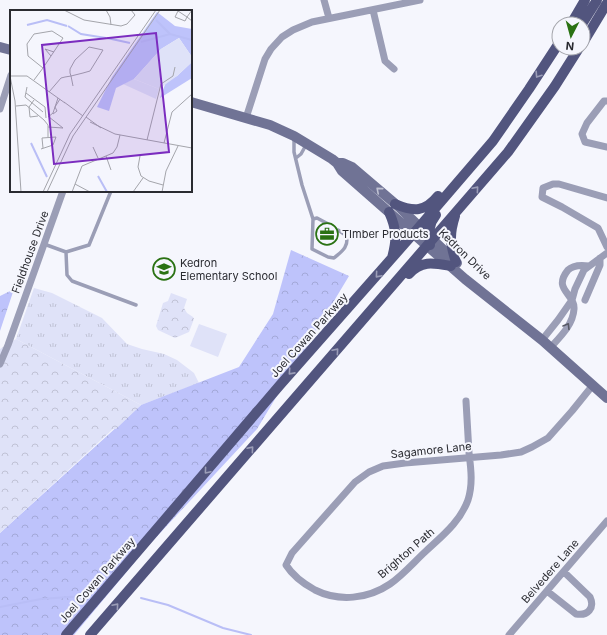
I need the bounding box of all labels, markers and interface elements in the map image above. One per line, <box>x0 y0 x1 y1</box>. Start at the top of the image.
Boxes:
inset map <box>10 10 192 192</box>
north arrow <box>551 16 591 56</box>
text: N <box>565 39 575 53</box>
one-way arrow <box>536 71 543 78</box>
one-way arrow <box>471 186 478 193</box>
one-way arrow <box>376 187 383 194</box>
street label: Fieldhouse Drive <box>9 209 51 295</box>
office icon: TImber Products <box>314 221 340 247</box>
street label: Kedron Drive <box>436 226 494 282</box>
place label: TImber Products <box>342 227 429 241</box>
school or university icon: Kedron Elementary School <box>151 256 177 282</box>
place label: Kedron Elementary School <box>180 256 277 283</box>
one-way arrow <box>375 270 382 278</box>
street label: Joel Cowan Parkway <box>267 290 351 380</box>
one-way arrow <box>563 323 570 330</box>
one-way arrow <box>332 348 339 356</box>
one-way arrow <box>289 367 296 375</box>
street label: Sagamore Lane <box>390 439 472 461</box>
one-way arrow <box>247 447 254 454</box>
one-way arrow <box>204 466 211 473</box>
street label: Brighton Path <box>375 525 437 581</box>
street label: Joel Cowan Parkway <box>56 534 138 626</box>
street label: Belvedere Lane <box>518 536 582 606</box>
one-way arrow <box>111 603 118 610</box>

